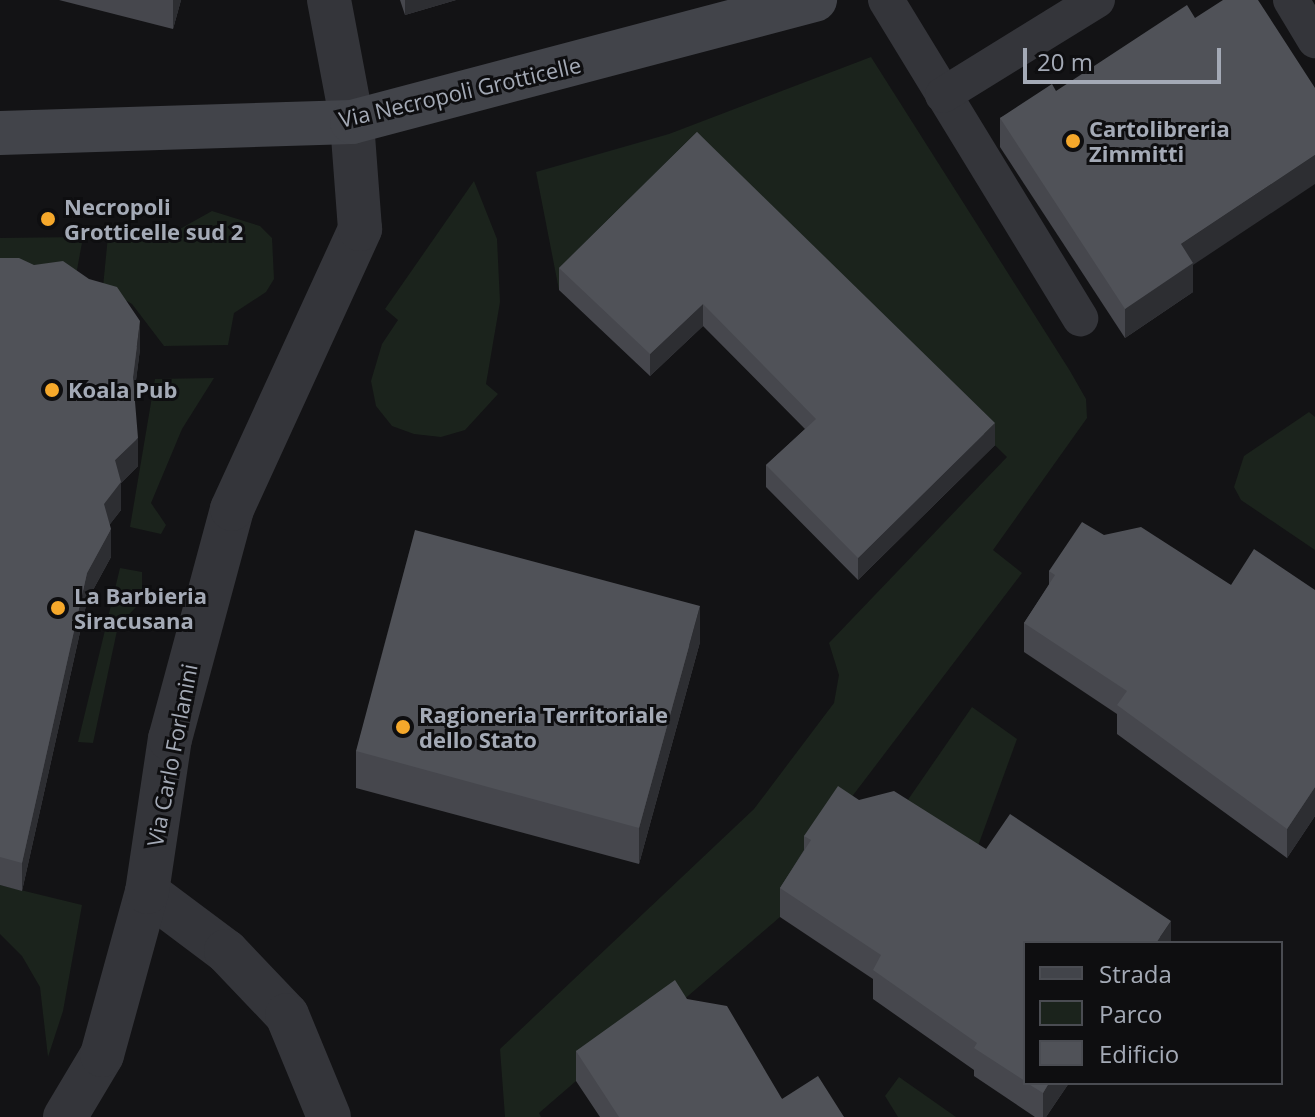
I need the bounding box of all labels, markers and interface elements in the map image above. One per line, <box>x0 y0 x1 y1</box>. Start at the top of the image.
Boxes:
scale bar <box>1027 32 1225 82</box>
text: 20 m <box>1037 45 1093 78</box>
street label: Via Necropoli Grotticelle <box>336 51 584 133</box>
place label: Cartolibreria Zimmitti <box>1089 115 1230 166</box>
marker: Cartolibreria Zimmitti <box>1064 132 1082 150</box>
place label: Necropoli Grotticelle sud 2 <box>64 193 243 244</box>
marker: Necropoli Grotticelle sud 2 <box>39 210 57 228</box>
place label: Koala Pub <box>68 377 177 403</box>
marker: Koala Pub <box>43 381 61 399</box>
place label: La Barbieria Siracusana <box>74 582 207 634</box>
marker: La Barbieria Siracusana <box>49 599 67 617</box>
street label: Via Carlo Forlanini <box>141 661 203 849</box>
place label: Ragioneria Territoriale dello Stato <box>419 701 668 752</box>
marker: Ragioneria Territoriale dello Stato <box>394 718 412 736</box>
legend <box>1023 941 1283 1085</box>
text: Strada <box>1099 957 1172 990</box>
text: Parco <box>1099 997 1163 1030</box>
text: Edificio <box>1099 1037 1179 1070</box>

